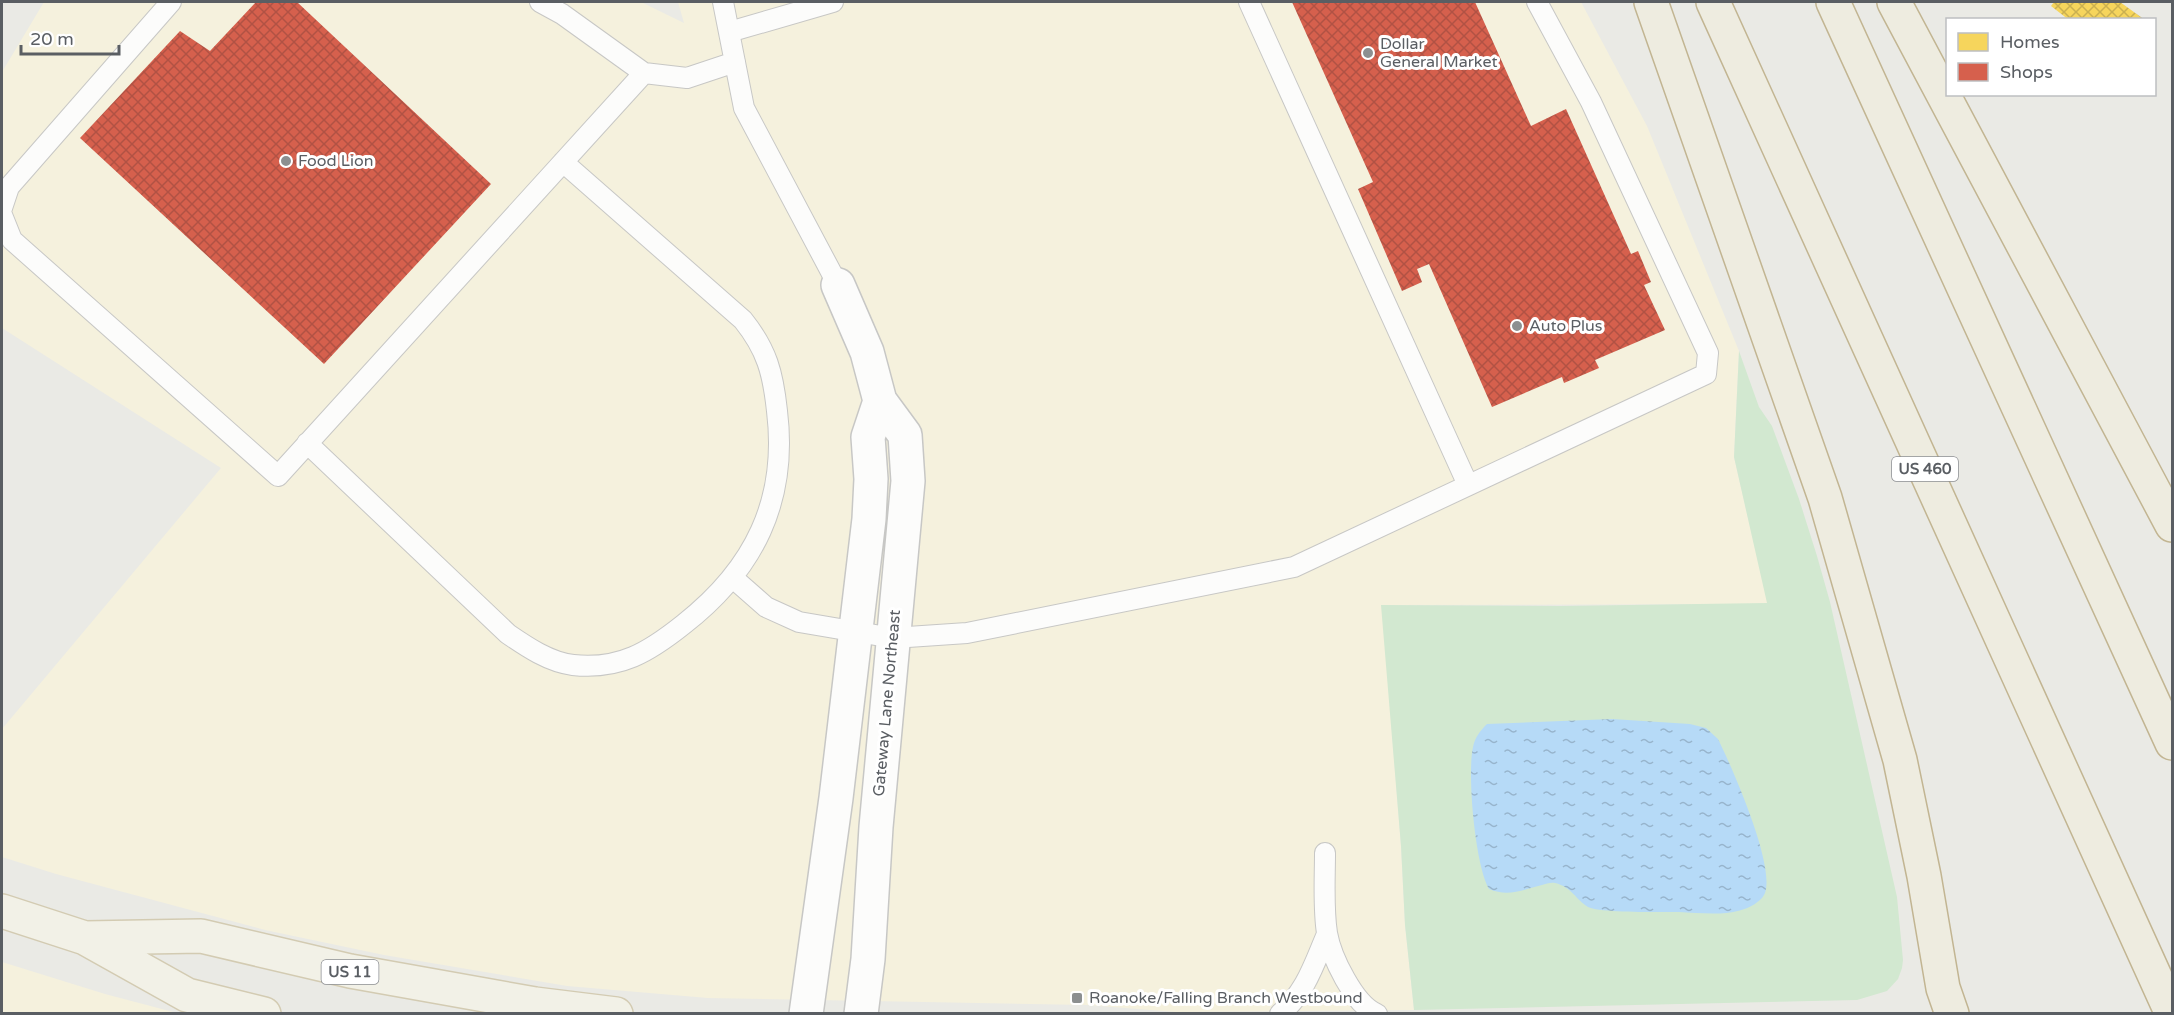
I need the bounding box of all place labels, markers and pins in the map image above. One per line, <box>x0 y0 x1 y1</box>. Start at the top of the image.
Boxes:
place label: Dollar General Market <box>1380 34 1498 72</box>
marker: Dollar General Market <box>1361 46 1375 60</box>
place label: Food Lion <box>298 151 373 171</box>
marker: Food Lion <box>279 154 293 168</box>
place label: Auto Plus <box>1529 316 1602 336</box>
marker: Auto Plus <box>1510 319 1524 333</box>
place label: Roanoke/Falling Branch Westbound <box>1089 988 1363 1008</box>
marker: Roanoke/Falling Branch Westbound <box>1070 991 1084 1005</box>

